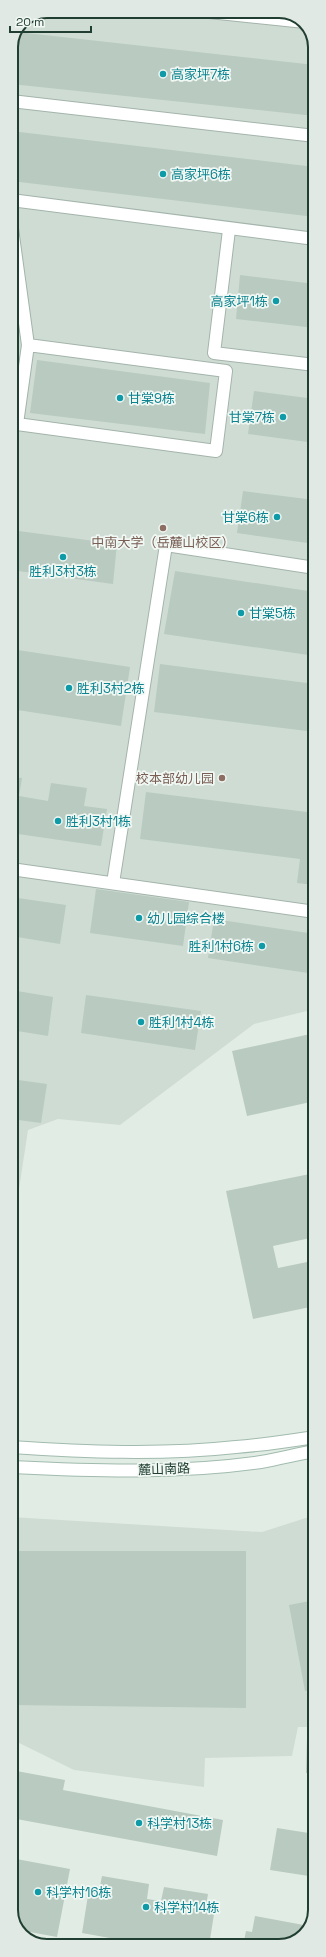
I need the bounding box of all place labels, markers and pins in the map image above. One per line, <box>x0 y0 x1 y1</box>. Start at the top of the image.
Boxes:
place label: 高家坪7栋 <box>171 66 230 83</box>
marker: 高家坪7栋 <box>158 69 168 79</box>
place label: 高家坪6栋 <box>171 166 231 183</box>
marker: 高家坪6栋 <box>158 169 168 179</box>
place label: 高家坪1栋 <box>211 293 268 310</box>
marker: 高家坪1栋 <box>271 296 281 306</box>
place label: 甘棠9栋 <box>128 390 175 407</box>
marker: 甘棠9栋 <box>115 393 125 403</box>
place label: 甘棠7栋 <box>229 409 275 426</box>
marker: 甘棠7栋 <box>278 412 288 422</box>
place label: 甘棠6栋 <box>222 509 269 526</box>
marker: 甘棠6栋 <box>272 512 282 522</box>
marker: 中南大学（岳麓山校区） <box>158 523 168 533</box>
place label: 中南大学（岳麓山校区） <box>91 534 235 551</box>
marker: 胜利3村3栋 <box>58 552 68 562</box>
place label: 胜利3村3栋 <box>29 563 97 580</box>
place label: 甘棠5栋 <box>249 605 296 622</box>
marker: 甘棠5栋 <box>236 608 246 618</box>
place label: 胜利3村2栋 <box>77 680 145 697</box>
marker: 胜利3村2栋 <box>64 683 74 693</box>
place label: 校本部幼儿园 <box>136 770 214 787</box>
marker: 校本部幼儿园 <box>217 773 227 783</box>
place label: 胜利3村1栋 <box>66 813 131 830</box>
marker: 胜利3村1栋 <box>53 816 63 826</box>
place label: 幼儿园综合楼 <box>147 910 225 927</box>
marker: 幼儿园综合楼 <box>134 913 144 923</box>
place label: 胜利1村6栋 <box>189 938 254 955</box>
marker: 胜利1村6栋 <box>257 941 267 951</box>
place label: 胜利1村4栋 <box>149 1014 215 1031</box>
marker: 胜利1村4栋 <box>136 1017 146 1027</box>
place label: 科学村13栋 <box>147 1815 212 1832</box>
marker: 科学村13栋 <box>134 1818 144 1828</box>
place label: 科学村16栋 <box>46 1884 111 1901</box>
marker: 科学村16栋 <box>33 1887 43 1897</box>
place label: 科学村14栋 <box>154 1899 220 1916</box>
marker: 科学村14栋 <box>141 1902 151 1912</box>

